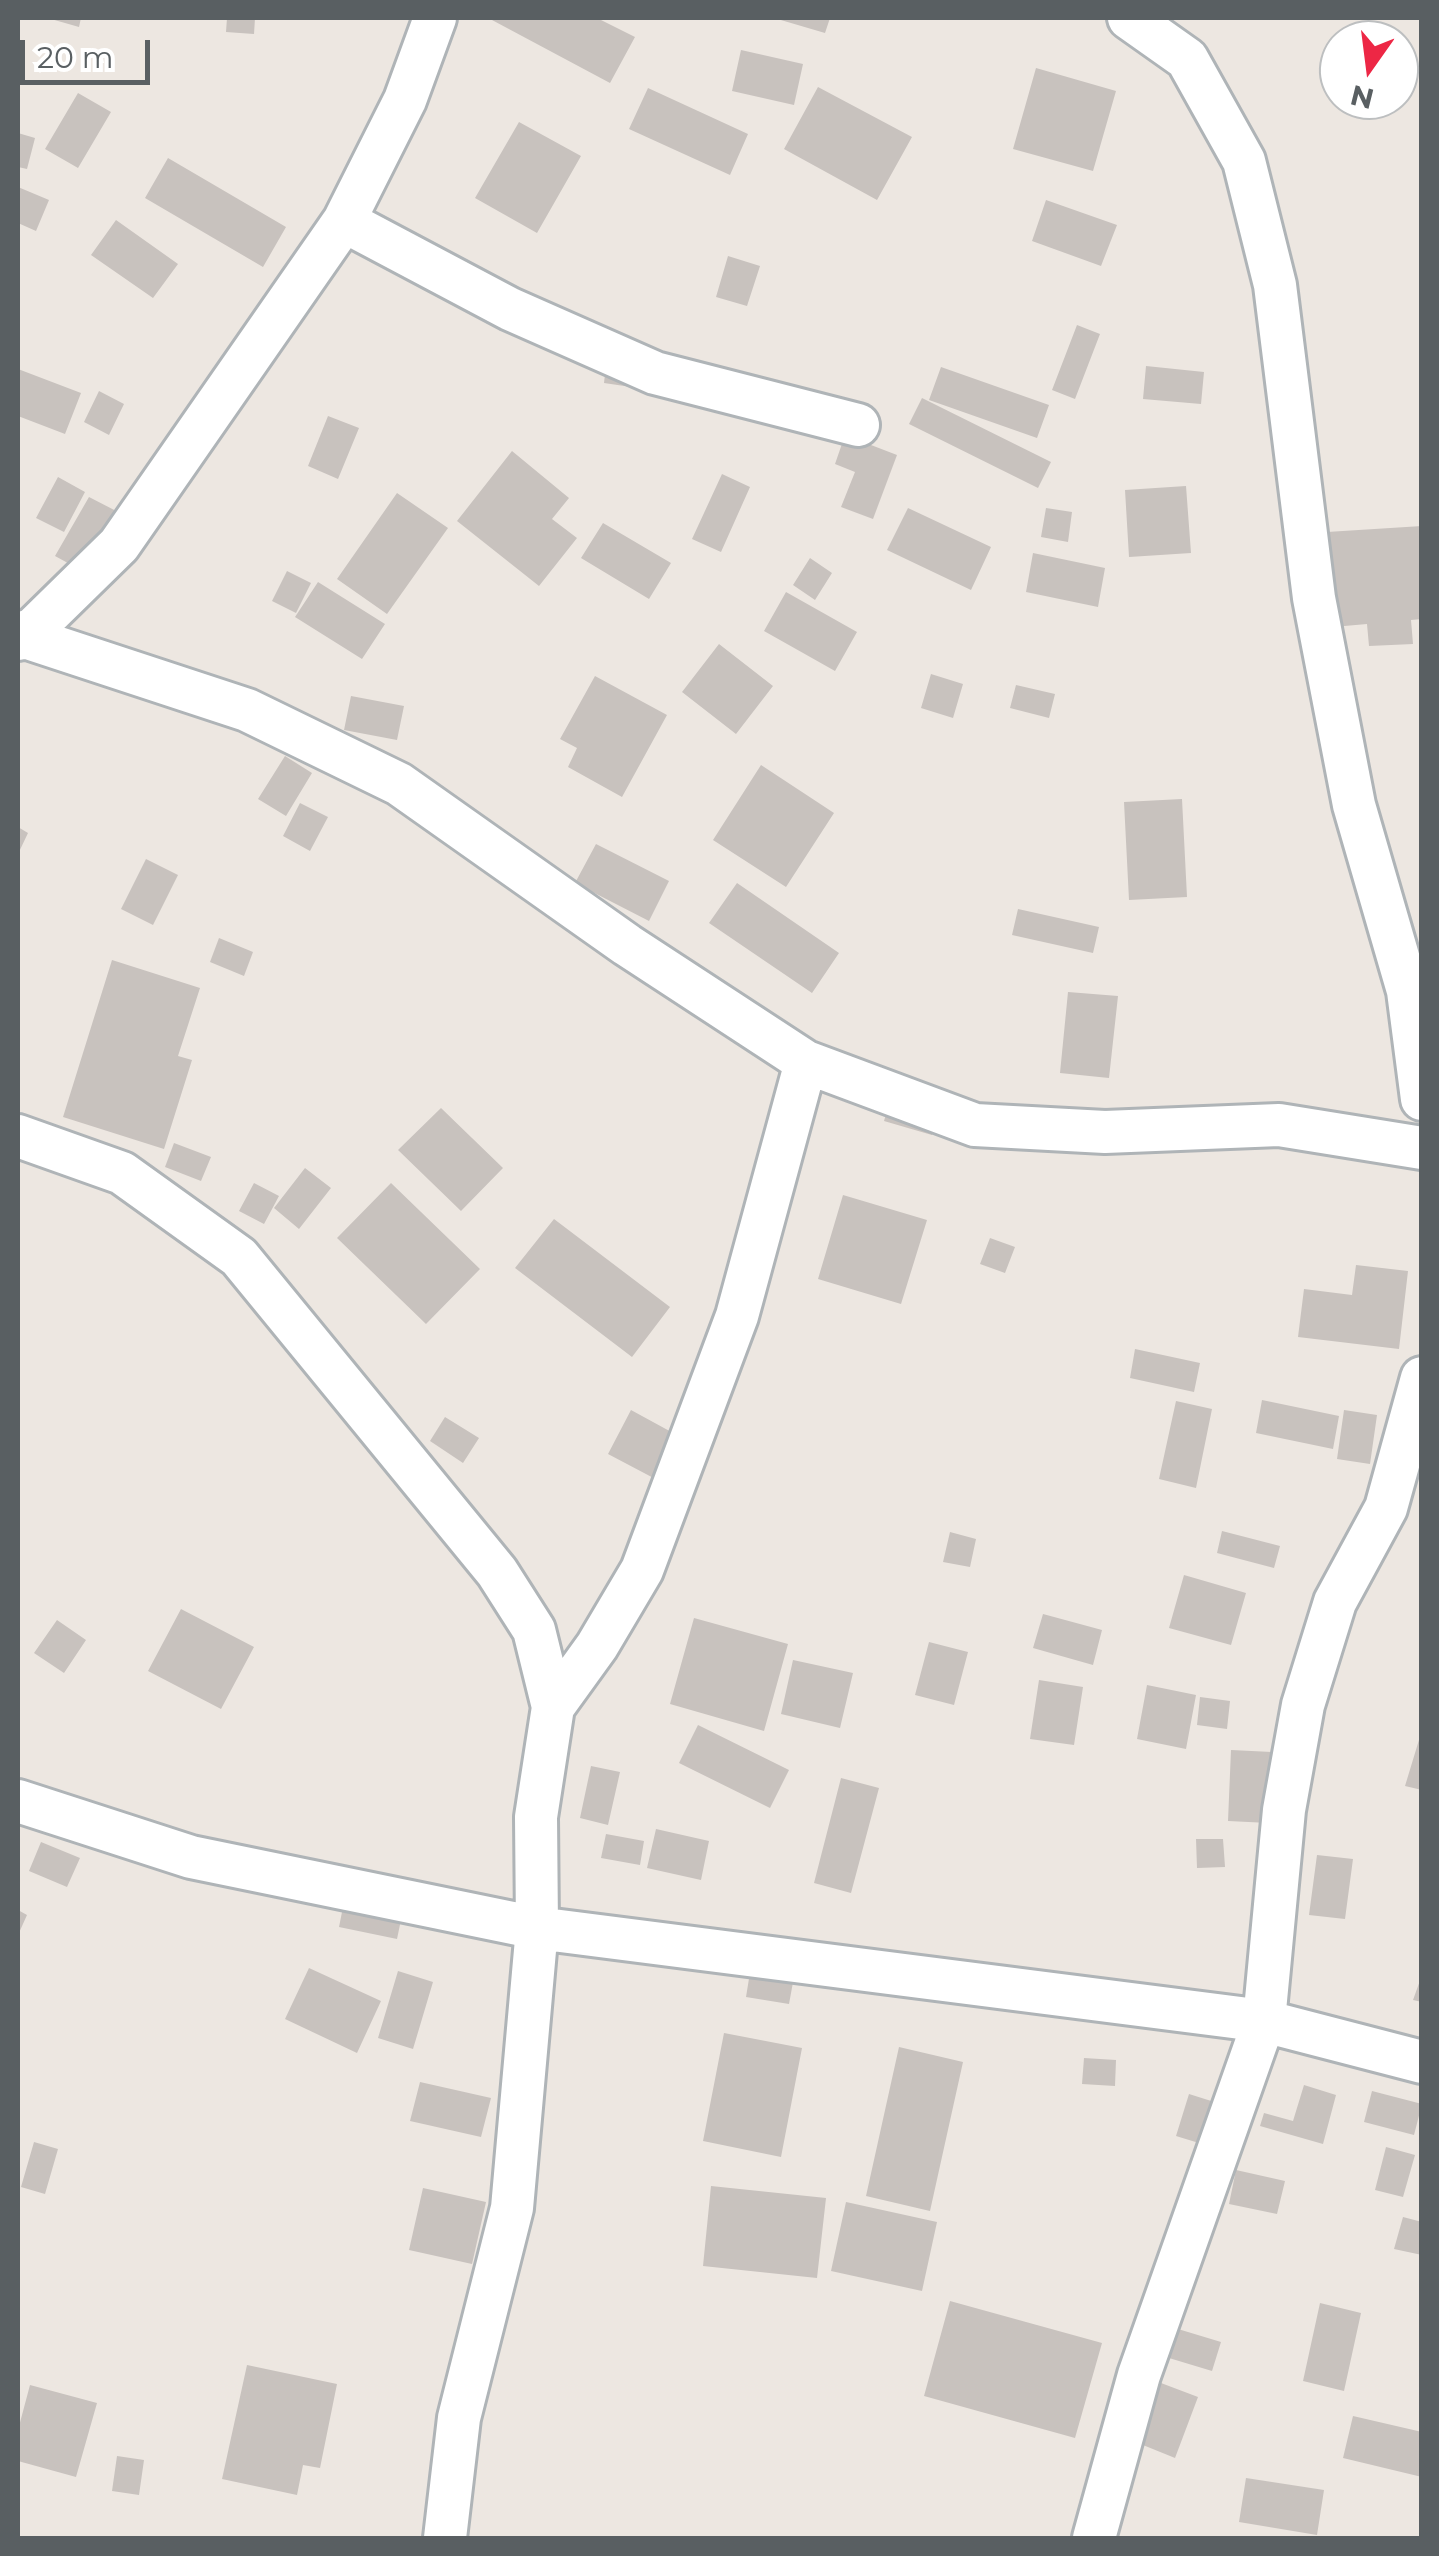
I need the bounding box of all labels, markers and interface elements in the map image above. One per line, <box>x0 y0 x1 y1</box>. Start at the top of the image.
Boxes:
scale bar <box>25 20 155 82</box>
north arrow <box>1319 20 1419 120</box>
text: 20 m <box>37 39 114 76</box>
text: N <box>1347 78 1377 116</box>

